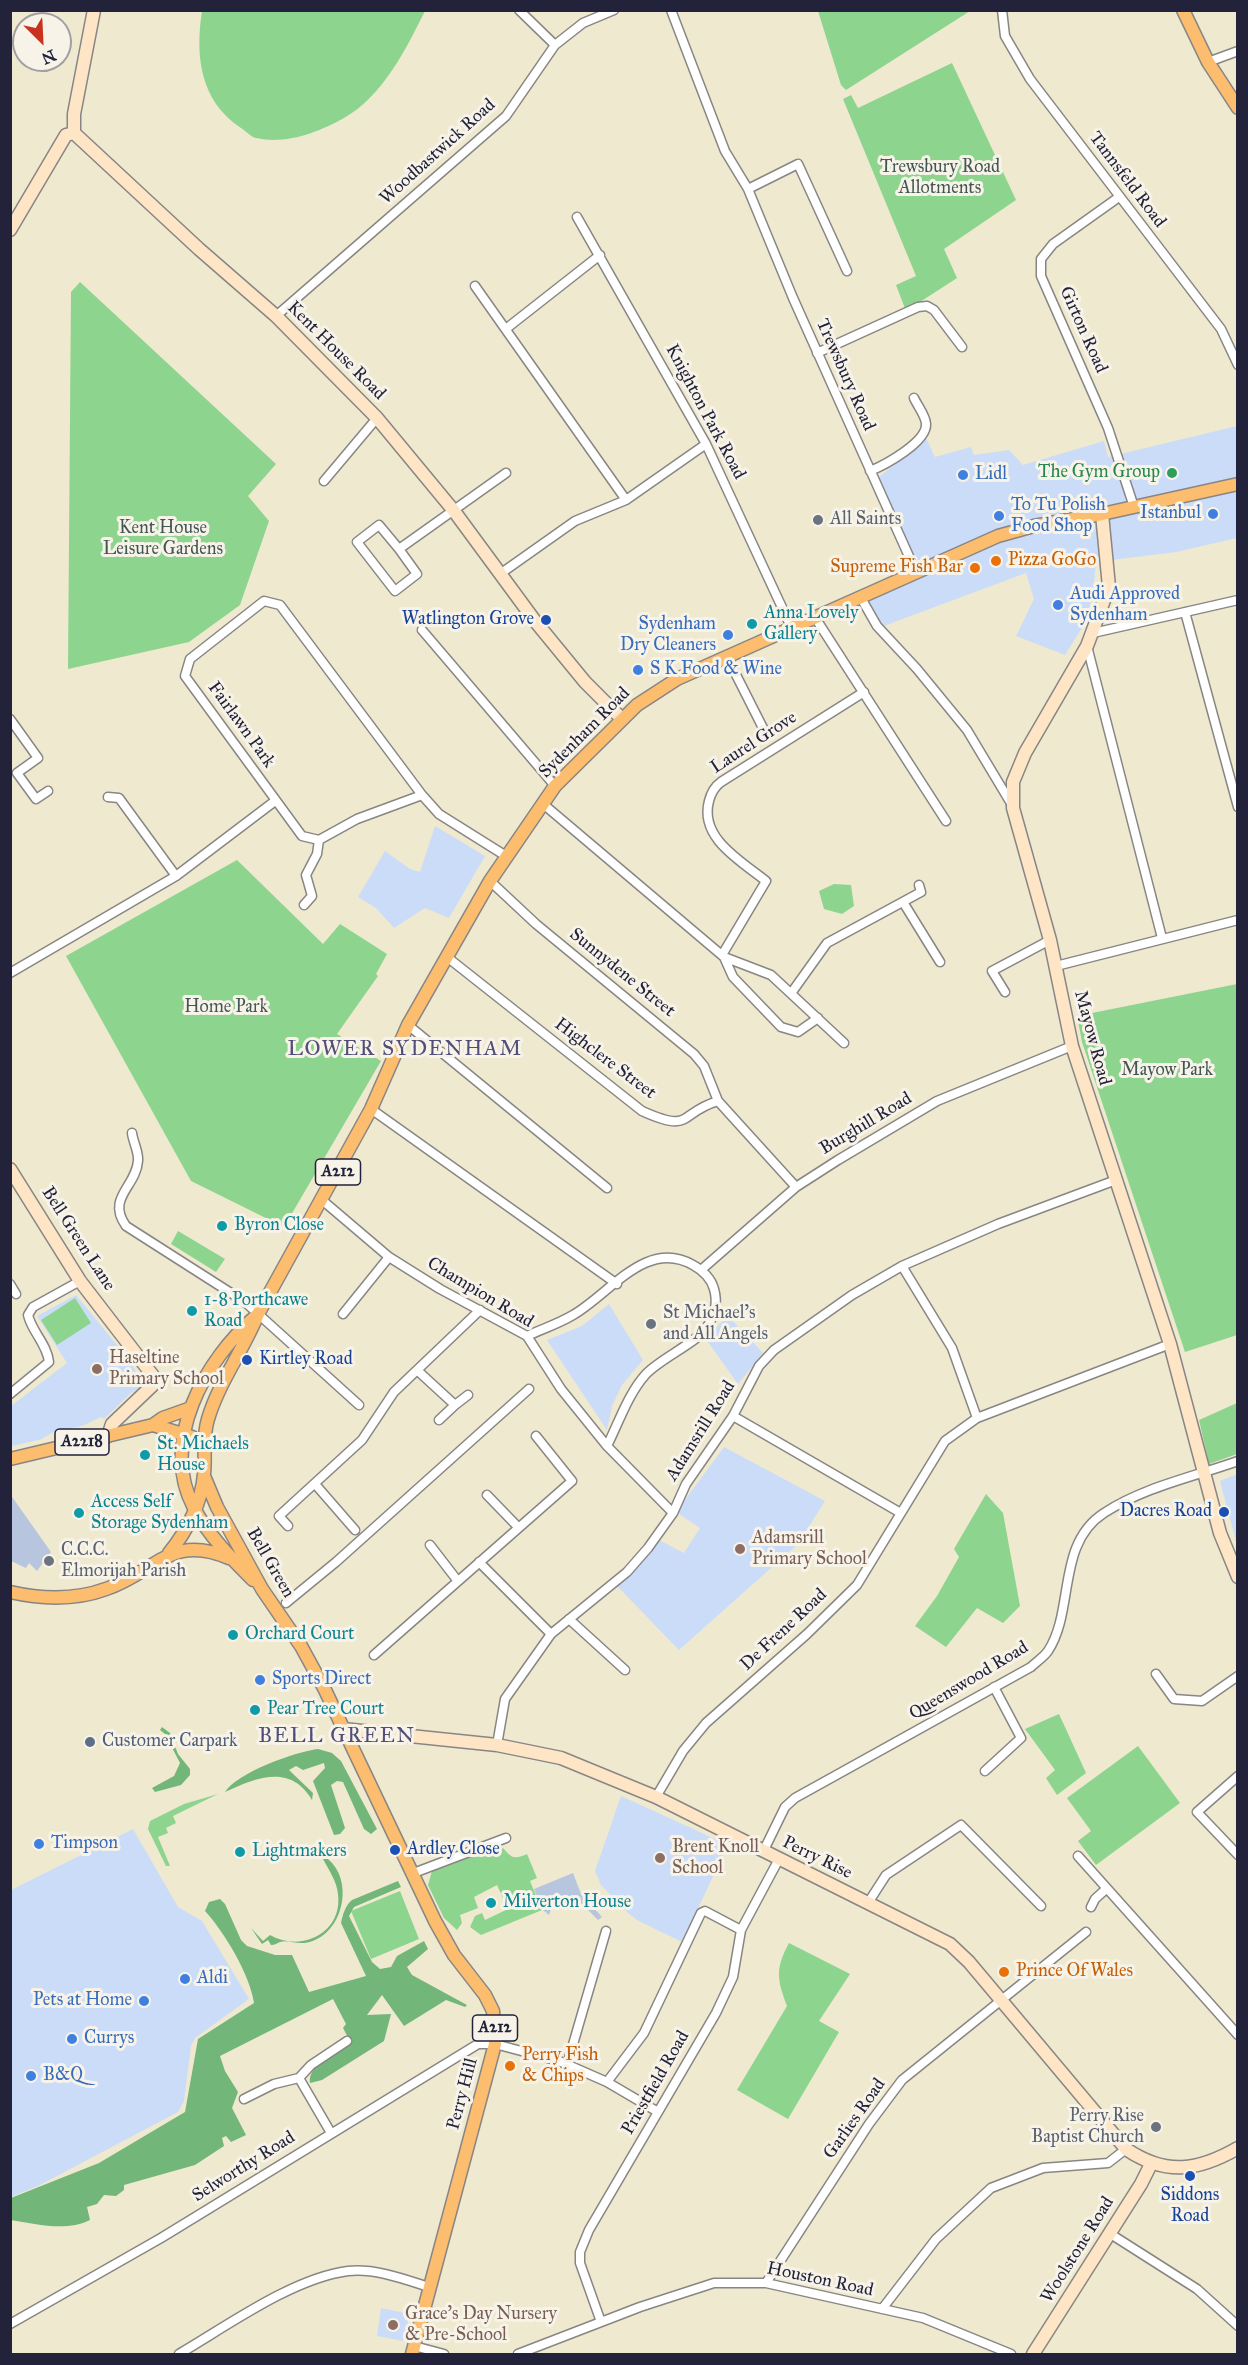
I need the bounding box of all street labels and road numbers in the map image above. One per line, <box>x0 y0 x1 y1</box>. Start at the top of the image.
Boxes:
street label: Woodbastwick Road <box>376 94 500 210</box>
street label: Tannsfeld Road <box>1084 128 1170 232</box>
street label: Girton Road <box>1054 283 1112 377</box>
street label: Kent House Road <box>282 297 390 405</box>
street label: Trewsbury Road <box>811 316 879 434</box>
street label: Knighton Park Road <box>660 341 750 483</box>
street label: Fairlawn Park <box>203 678 279 772</box>
street label: Sydenham Road <box>535 683 635 783</box>
street label: Laurel Grove <box>707 707 801 779</box>
street label: Sunnydene Street <box>565 924 679 1022</box>
street label: Mayow Road <box>1069 988 1115 1088</box>
street label: Highclere Street <box>550 1014 660 1104</box>
street label: Burghill Road <box>816 1088 916 1160</box>
road number: A212 <box>316 1159 360 1185</box>
street label: Bell Green Lane <box>36 1183 120 1295</box>
street label: Champion Road <box>423 1253 537 1333</box>
street label: Adamsrill Road <box>662 1377 740 1485</box>
road number: A2218 <box>55 1429 109 1455</box>
street label: Bell Green <box>241 1524 299 1602</box>
street label: De Frene Road <box>736 1584 832 1676</box>
street label: Queenswood Road <box>906 1637 1032 1725</box>
street label: Perry Rise <box>779 1832 855 1884</box>
road number: A212 <box>472 2015 518 2041</box>
street label: Priestfield Road <box>618 2027 694 2139</box>
street label: Perry Hill <box>443 2056 483 2132</box>
street label: Garlies Road <box>819 2075 891 2163</box>
street label: Selworthy Road <box>189 2127 299 2207</box>
street label: Woolstone Road <box>1037 2193 1119 2307</box>
street label: Houston Road <box>765 2258 875 2302</box>

